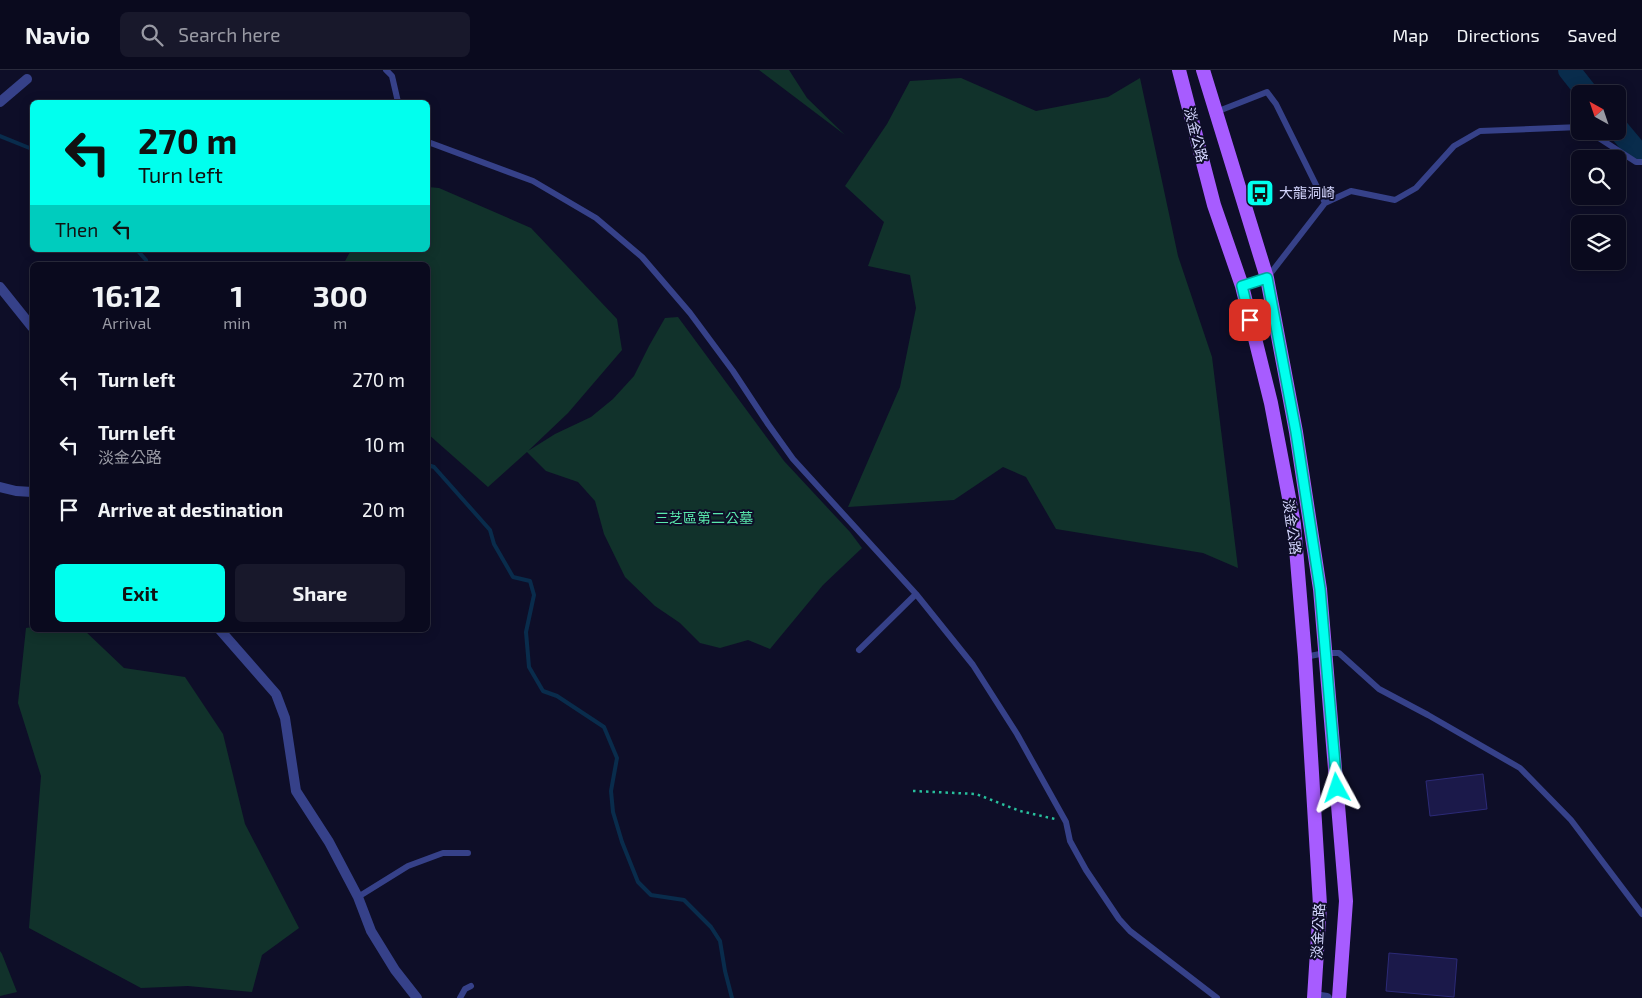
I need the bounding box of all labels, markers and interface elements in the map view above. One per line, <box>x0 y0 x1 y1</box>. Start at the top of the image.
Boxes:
search box <box>120 12 470 57</box>
text: Navio <box>25 20 90 49</box>
icon: search <box>138 21 166 49</box>
text: Search here <box>178 23 280 46</box>
text: Map <box>1392 24 1429 46</box>
text: Directions <box>1457 24 1540 46</box>
text: Saved <box>1568 24 1617 46</box>
north arrow <box>1571 85 1626 140</box>
map controls <box>1571 85 1626 270</box>
street label: 淡金公路 <box>1181 106 1212 164</box>
text: 270 m <box>138 119 237 161</box>
icon: left <box>55 120 120 185</box>
button: search <box>1571 150 1626 205</box>
text: Turn left <box>138 161 223 187</box>
bus stop icon: 大龍洞崎 <box>1245 178 1275 208</box>
place label: 大龍洞崎 <box>1279 184 1335 201</box>
icon: left <box>108 215 136 243</box>
button: layers <box>1571 215 1626 270</box>
text: Then <box>55 218 98 241</box>
text: 16:12 <box>92 277 161 313</box>
text: 1 <box>230 277 243 313</box>
text: 300 <box>313 277 368 313</box>
pin <box>1229 299 1271 341</box>
icon: arrive <box>1236 306 1264 334</box>
text: Arrival <box>102 313 151 332</box>
text: min <box>223 313 251 332</box>
text: m <box>333 313 347 332</box>
icon: left <box>55 366 83 394</box>
text: Turn left <box>98 368 175 391</box>
text: 270 m <box>352 368 405 391</box>
text: Turn left <box>98 421 175 444</box>
icon: left <box>55 431 83 459</box>
text: 10 m <box>365 433 405 456</box>
text: 淡金公路 <box>98 447 162 466</box>
icon: arrive <box>55 496 83 524</box>
text: Arrive at destination <box>98 498 283 521</box>
text: 20 m <box>362 498 405 521</box>
street label: 淡金公路 <box>1280 498 1305 556</box>
park label: 三芝區第二公墓 <box>655 509 753 526</box>
button: Exit <box>55 564 225 622</box>
button: Share <box>235 564 405 622</box>
position arrow <box>1310 761 1362 813</box>
street label: 淡金公路 <box>1308 903 1327 959</box>

